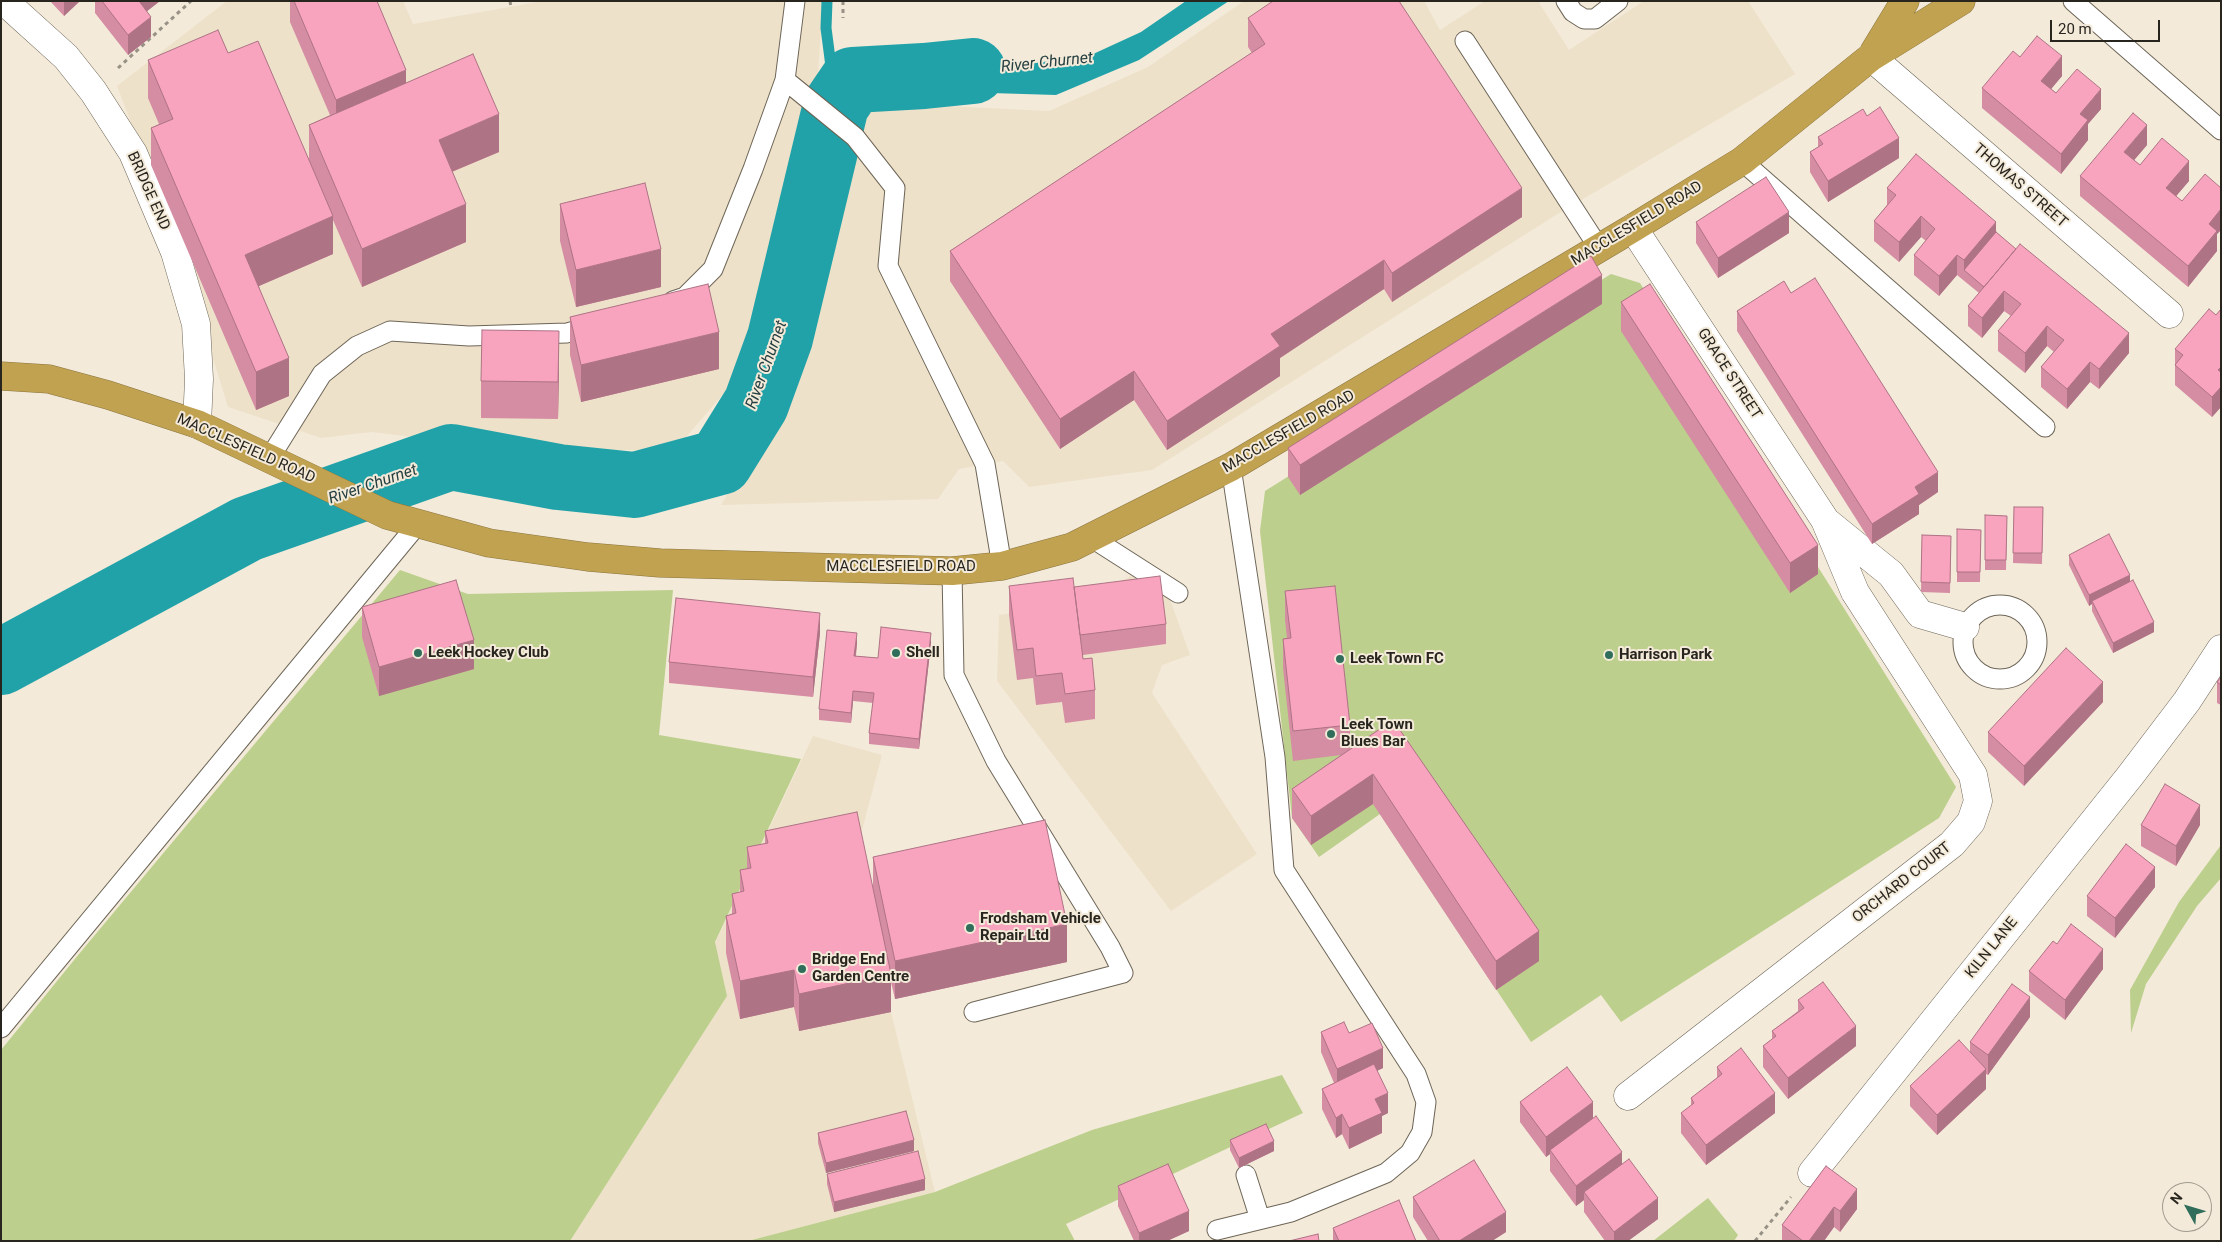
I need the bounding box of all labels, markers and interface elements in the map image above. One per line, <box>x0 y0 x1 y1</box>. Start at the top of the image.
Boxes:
scale bar <box>2052 10 2162 42</box>
text: 20 m <box>2058 20 2092 38</box>
water label: River Churnet <box>1000 49 1094 77</box>
street label: THOMAS STREET <box>1969 140 2071 232</box>
street label: BRIDGE END <box>123 149 173 233</box>
street label: MACCLESFIELD ROAD <box>1568 178 1706 270</box>
water label: River Churnet <box>742 318 792 412</box>
street label: GRACE STREET <box>1693 325 1765 423</box>
street label: MACCLESFIELD ROAD <box>1220 387 1358 477</box>
street label: MACCLESFIELD ROAD <box>174 410 318 488</box>
water label: River Churnet <box>326 461 420 509</box>
street label: MACCLESFIELD ROAD <box>826 558 976 576</box>
place label: Leek Hockey Club <box>428 644 549 662</box>
place label: Shell <box>906 644 940 662</box>
place label: Harrison Park <box>1619 646 1712 664</box>
marker: Leek Hockey Club <box>412 647 424 659</box>
marker: Shell <box>890 647 902 659</box>
marker: Harrison Park <box>1603 649 1615 661</box>
place label: Leek Town FC <box>1350 650 1444 668</box>
marker: Leek Town FC <box>1334 653 1346 665</box>
place label: Leek Town Blues Bar <box>1341 716 1413 751</box>
marker: Leek Town Blues Bar <box>1325 728 1337 740</box>
street label: ORCHARD COURT <box>1849 839 1955 927</box>
place label: Frodsham Vehicle Repair Ltd <box>980 910 1101 945</box>
street label: KILN LANE <box>1962 914 2022 982</box>
marker: Frodsham Vehicle Repair Ltd <box>964 922 976 934</box>
place label: Bridge End Garden Centre <box>812 951 909 986</box>
marker: Bridge End Garden Centre <box>796 963 808 975</box>
north arrow <box>2162 1182 2212 1232</box>
text: N <box>2167 1189 2185 1207</box>

